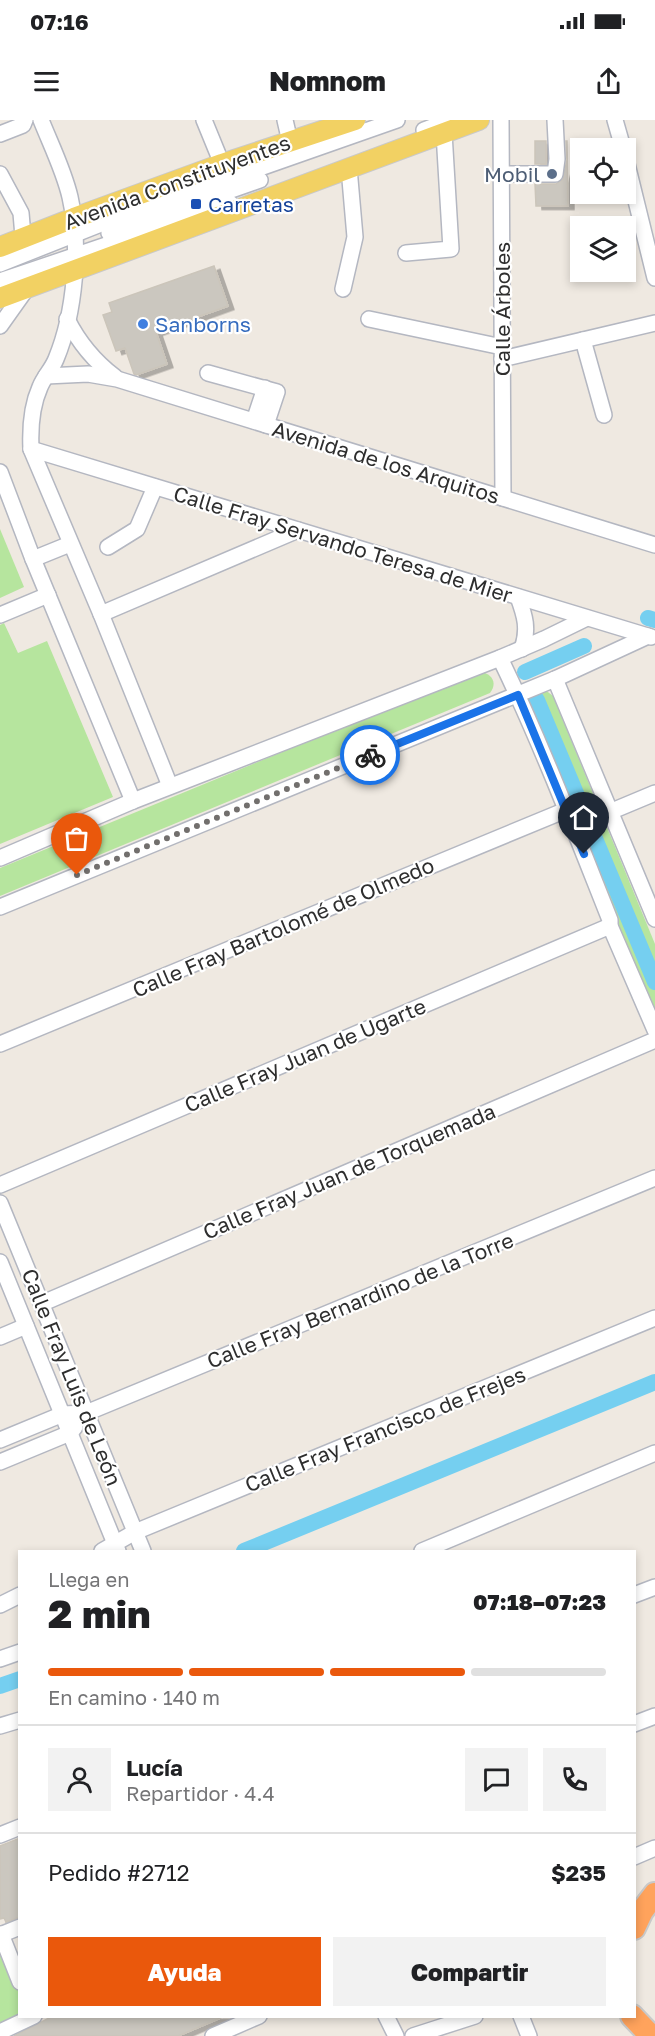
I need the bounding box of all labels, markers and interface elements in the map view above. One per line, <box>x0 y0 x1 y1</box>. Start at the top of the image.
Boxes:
text: 07:16 <box>30 8 89 35</box>
icon: menu <box>30 65 63 98</box>
text: Nomnom <box>269 65 386 97</box>
icon: share <box>592 65 625 98</box>
street label: Avenida Constituyentes <box>60 129 294 235</box>
map controls <box>570 138 636 282</box>
button: locate <box>570 138 636 204</box>
place label: Mobil <box>484 161 540 187</box>
marker: Mobil <box>545 167 559 181</box>
place label: Carretas <box>208 191 294 217</box>
marker: Carretas <box>189 197 203 211</box>
button: layers <box>570 216 636 282</box>
street label: Calle Árboles <box>489 242 515 376</box>
place label: Sanborns <box>155 311 251 337</box>
marker: Sanborns <box>136 317 150 331</box>
street label: Avenida de los Arquitos <box>269 415 503 509</box>
street label: Calle Fray Servando Teresa de Mier <box>170 480 516 608</box>
courier <box>340 725 400 785</box>
icon: bike <box>354 739 387 772</box>
pin <box>558 792 609 854</box>
icon: home <box>567 801 600 834</box>
pin <box>51 813 102 875</box>
icon: bag <box>60 822 93 855</box>
street label: Calle Fray Bartolomé de Olmedo <box>128 851 438 1003</box>
street label: Calle Fray Juan de Ugarte <box>180 992 430 1118</box>
street label: Calle Fray Juan de Torquemada <box>199 1097 499 1245</box>
street label: Calle Fray Bernardino de la Torre <box>203 1226 517 1374</box>
street label: Calle Fray Luis de León <box>17 1265 127 1489</box>
street label: Calle Fray Francisco de Frejes <box>241 1361 529 1497</box>
text: Llega en <box>48 1567 130 1591</box>
text: 07:18–07:23 <box>473 1588 606 1615</box>
text: 2 min <box>48 1590 151 1637</box>
text: En camino · 140 m <box>48 1685 220 1709</box>
button: person <box>48 1748 111 1811</box>
button: chat <box>465 1748 528 1811</box>
button: phone <box>543 1748 606 1811</box>
text: Lucía <box>126 1754 183 1781</box>
text: Repartidor · 4.4 <box>126 1781 275 1805</box>
text: Pedido #2712 <box>48 1859 189 1886</box>
text: $235 <box>551 1859 606 1886</box>
button: Ayuda <box>48 1937 321 2006</box>
button: Compartir <box>333 1937 606 2006</box>

